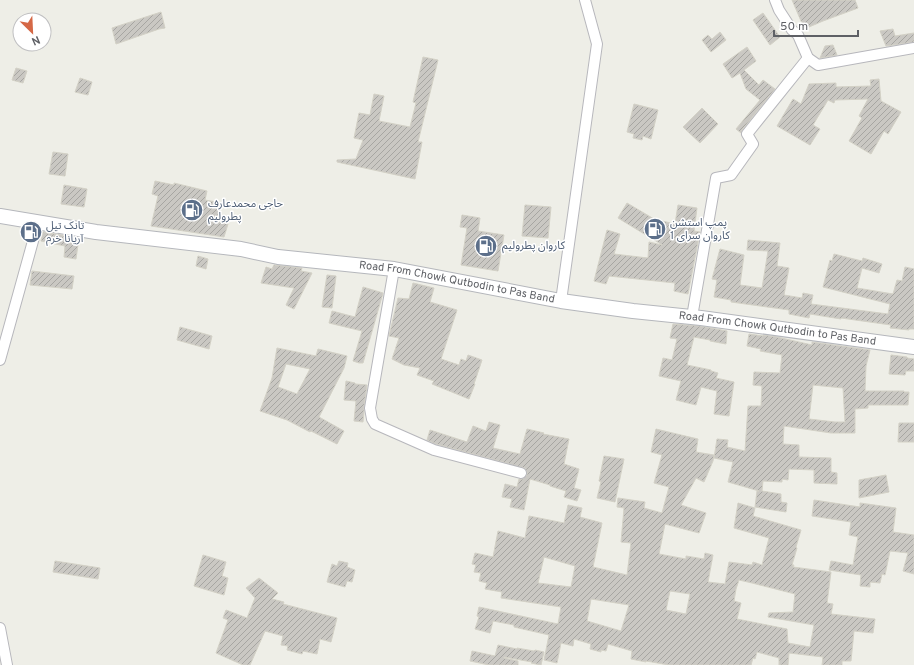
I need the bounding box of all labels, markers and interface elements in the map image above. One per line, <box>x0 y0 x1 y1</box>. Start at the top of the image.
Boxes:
north arrow <box>12 12 52 52</box>
scale bar <box>774 12 858 38</box>
text: 50 m <box>780 19 808 35</box>
text: N <box>29 32 42 48</box>
fuel station icon: حاجی محمدعارف پطرولیم <box>179 197 205 223</box>
place label: حاجی محمدعارف پطرولیم <box>208 197 284 225</box>
fuel station icon: پمپ استشن کاروان سرای 1 <box>642 216 668 242</box>
place label: پمپ استشن کاروان سرای 1 <box>670 216 730 243</box>
fuel station icon: تانک تیل آریانا خرم <box>18 219 44 245</box>
place label: تانک تیل آریانا خرم <box>46 219 84 246</box>
fuel station icon: کاروان پطرولیم <box>473 233 499 259</box>
place label: کاروان پطرولیم <box>502 239 565 254</box>
street label: Road From Chowk Qutbodin to Pas Band <box>358 258 556 307</box>
street label: Road From Chowk Qutbodin to Pas Band <box>678 309 877 349</box>

